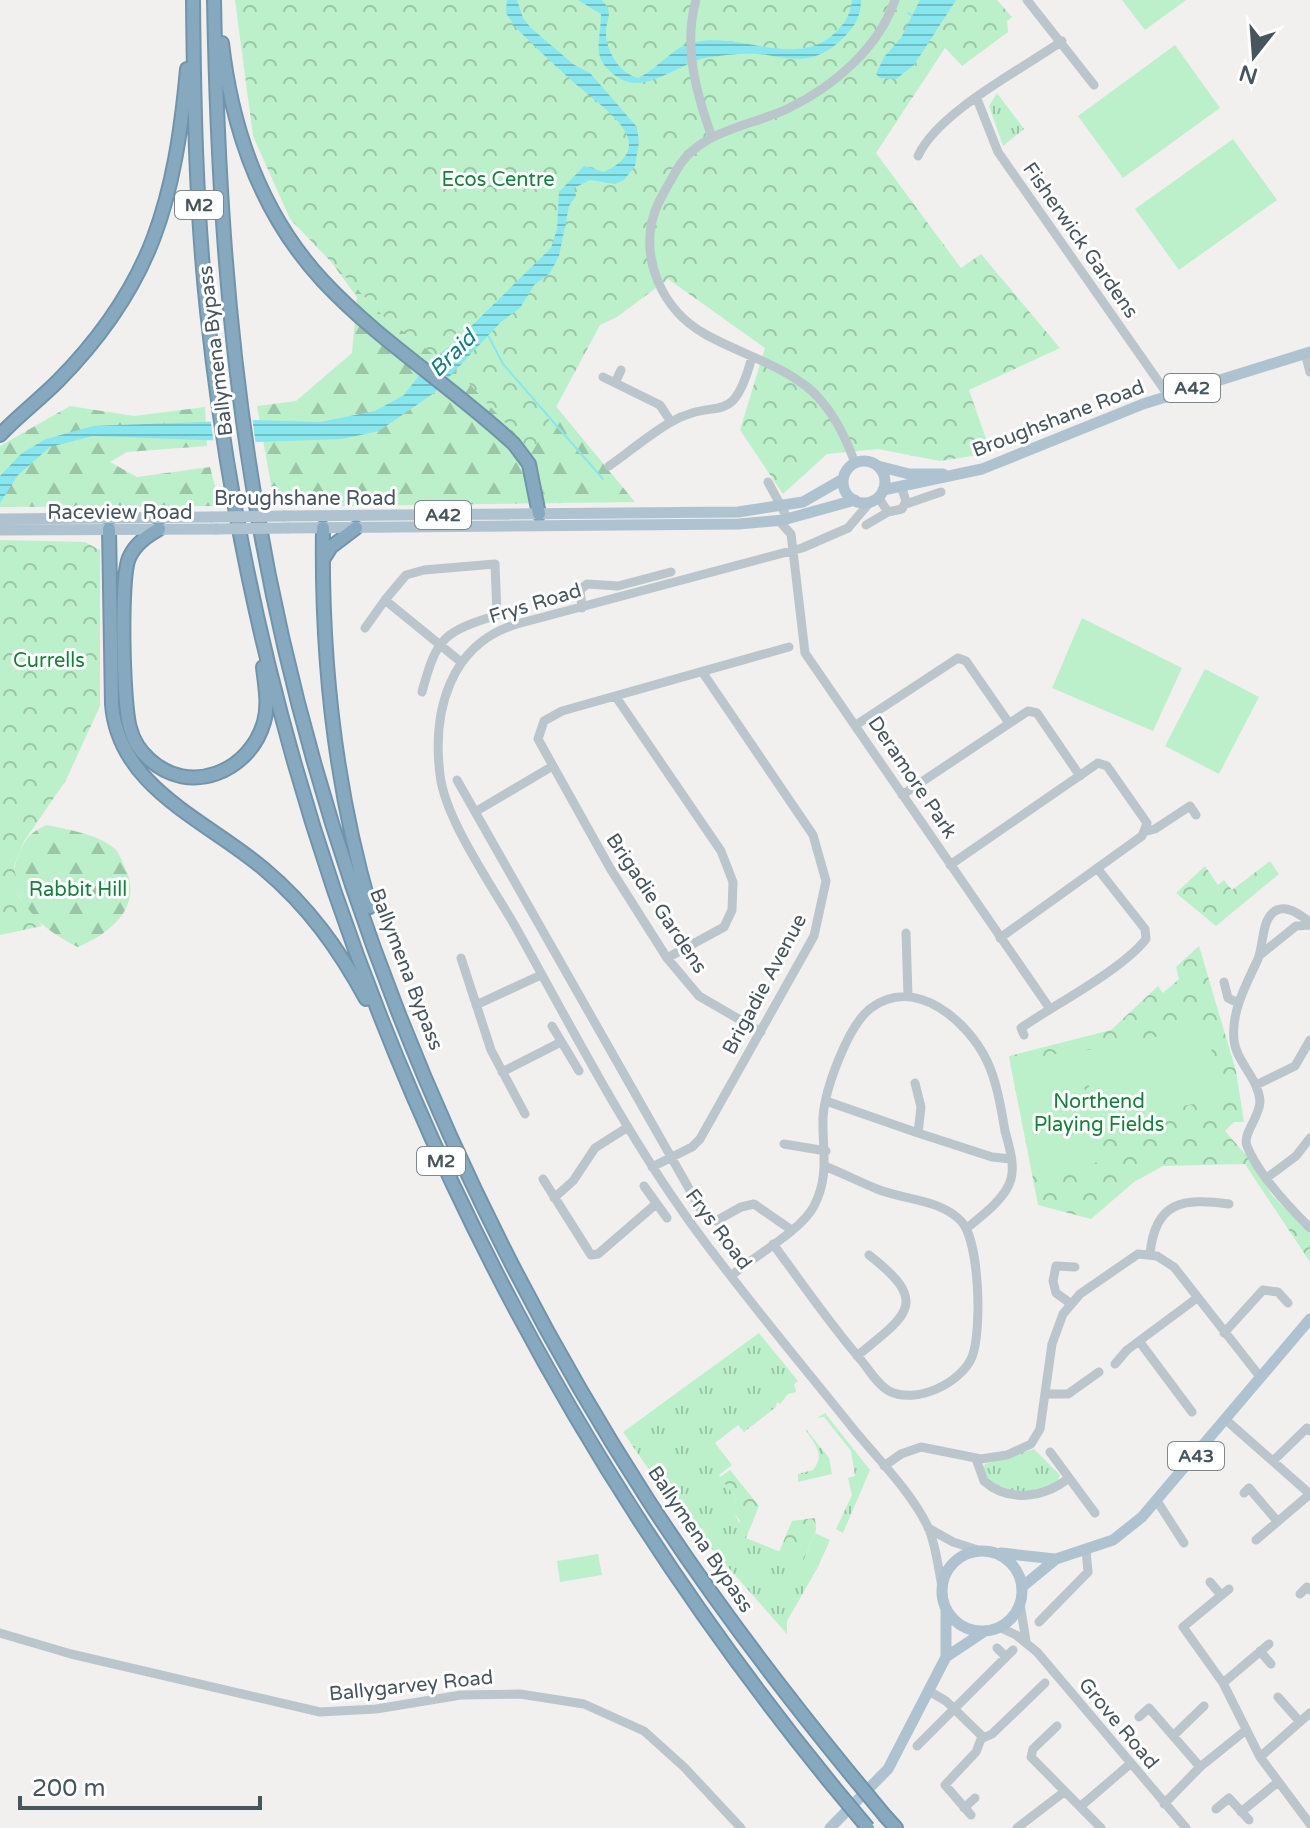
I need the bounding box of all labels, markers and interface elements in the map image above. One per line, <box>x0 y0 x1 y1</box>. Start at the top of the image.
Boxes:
north arrow <box>1214 16 1294 96</box>
text: N <box>1236 59 1261 89</box>
street label: Fisherwick Gardens <box>1017 158 1143 323</box>
park label: Ecos Centre <box>441 168 555 192</box>
road number: M2 <box>175 191 223 219</box>
street label: Ballymena Bypass <box>194 264 238 437</box>
water label: Braid <box>424 323 484 382</box>
road number: A42 <box>1164 374 1220 402</box>
street label: Broughshane Road <box>969 375 1148 463</box>
street label: Broughshane Road <box>214 487 396 511</box>
street label: Raceview Road <box>47 501 193 525</box>
road number: A42 <box>415 501 471 529</box>
street label: Frys Road <box>486 579 584 629</box>
park label: Currells <box>13 649 85 673</box>
street label: Deramore Park <box>863 712 962 843</box>
street label: Brigadie Gardens <box>600 829 712 978</box>
park label: Rabbit Hill <box>29 878 127 902</box>
street label: Ballymena Bypass <box>364 885 448 1054</box>
street label: Brigadie Avenue <box>718 910 812 1059</box>
park label: Northend Playing Fields <box>1034 1090 1164 1137</box>
road number: M2 <box>417 1147 465 1175</box>
street label: Frys Road <box>680 1184 756 1275</box>
road number: A43 <box>1168 1442 1224 1470</box>
street label: Ballymena Bypass <box>642 1462 758 1617</box>
street label: Ballygarvey Road <box>328 1665 494 1707</box>
street label: Grove Road <box>1073 1673 1163 1774</box>
scale bar <box>20 1760 260 1810</box>
text: 200 m <box>32 1774 106 1803</box>

